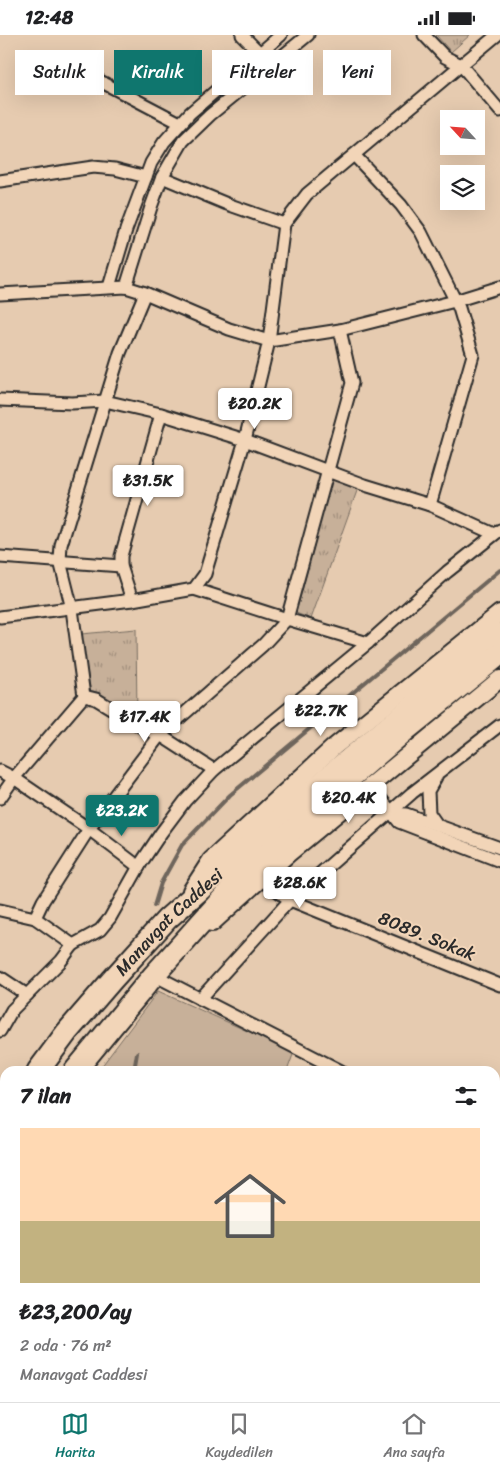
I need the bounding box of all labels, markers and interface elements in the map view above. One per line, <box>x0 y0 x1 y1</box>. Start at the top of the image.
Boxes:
text: 12:48 <box>25 1 73 34</box>
chip: Satılık <box>15 50 104 95</box>
chip: Kiralık <box>114 50 202 95</box>
chip: Filtreler <box>212 50 313 95</box>
chip: Yeni <box>323 50 391 95</box>
north arrow <box>440 110 485 155</box>
map controls <box>440 110 485 210</box>
button: layers <box>440 165 485 210</box>
pin: ₺20.2K <box>214 387 296 430</box>
text: ₺20.2K <box>229 389 281 418</box>
pin: ₺31.5K <box>107 465 189 507</box>
text: ₺31.5K <box>124 466 172 495</box>
pin: ₺22.7K <box>280 695 362 737</box>
text: ₺22.7K <box>296 696 347 725</box>
pin: ₺17.4K <box>104 701 186 743</box>
text: ₺17.4K <box>120 702 170 731</box>
pin: ₺20.4K <box>308 781 390 824</box>
text: ₺20.4K <box>323 783 375 812</box>
pin: ₺23.2K <box>81 795 163 837</box>
text: ₺23.2K <box>97 796 147 825</box>
street label: Manavgat Caddesi <box>107 859 232 983</box>
pin: ₺28.6K <box>259 867 341 909</box>
text: ₺28.6K <box>274 868 326 897</box>
street label: 8089. Sokak <box>373 902 481 970</box>
text: 7 ilan <box>20 1077 71 1115</box>
icon: filters <box>452 1082 480 1110</box>
icon: home <box>205 1161 295 1251</box>
text: ₺23,200/ay <box>20 1293 131 1331</box>
text: 2 oda · 76 m² <box>20 1331 112 1360</box>
text: Manavgat Caddesi <box>20 1360 147 1389</box>
tab: Harita <box>55 1410 95 1465</box>
tab: Kaydedilen <box>206 1410 273 1465</box>
tab: Ana sayfa <box>383 1410 445 1465</box>

